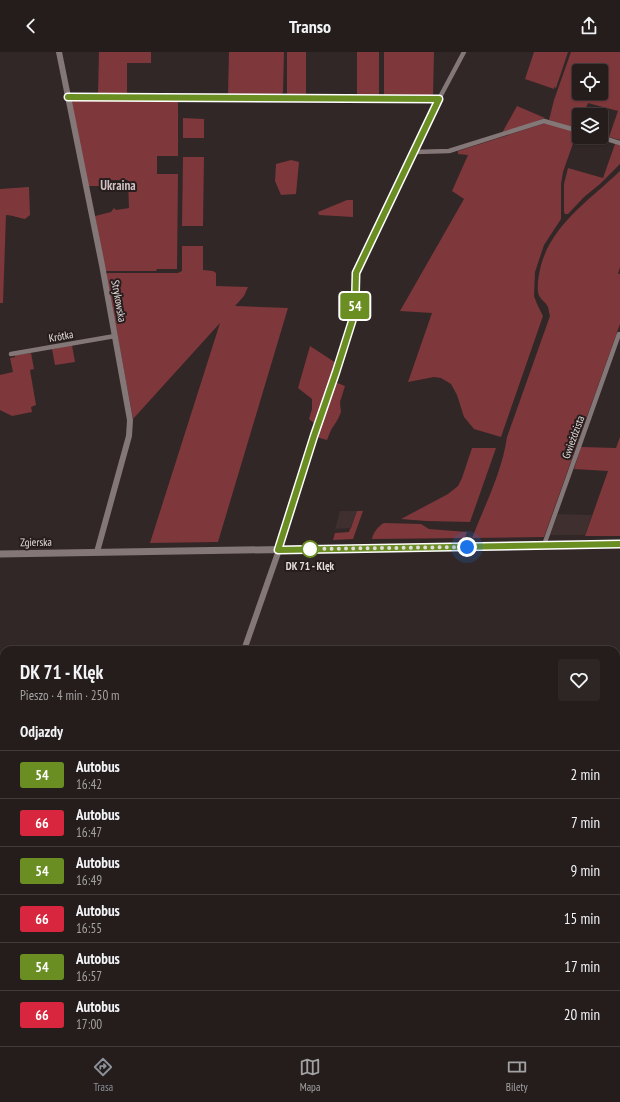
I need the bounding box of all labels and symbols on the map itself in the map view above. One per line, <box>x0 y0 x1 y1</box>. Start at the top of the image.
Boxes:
district label: Ukraina <box>100 177 136 194</box>
street label: Strykowska <box>108 279 130 323</box>
line badge: 54 <box>337 293 373 319</box>
street label: Krótka <box>48 327 74 345</box>
street label: Gwieździsta <box>559 413 587 461</box>
street label: Zgierska <box>20 535 52 549</box>
your location <box>457 537 477 557</box>
marker: DK 71 - Klęk <box>301 540 319 558</box>
place label: DK 71 - Klęk <box>286 559 335 573</box>

